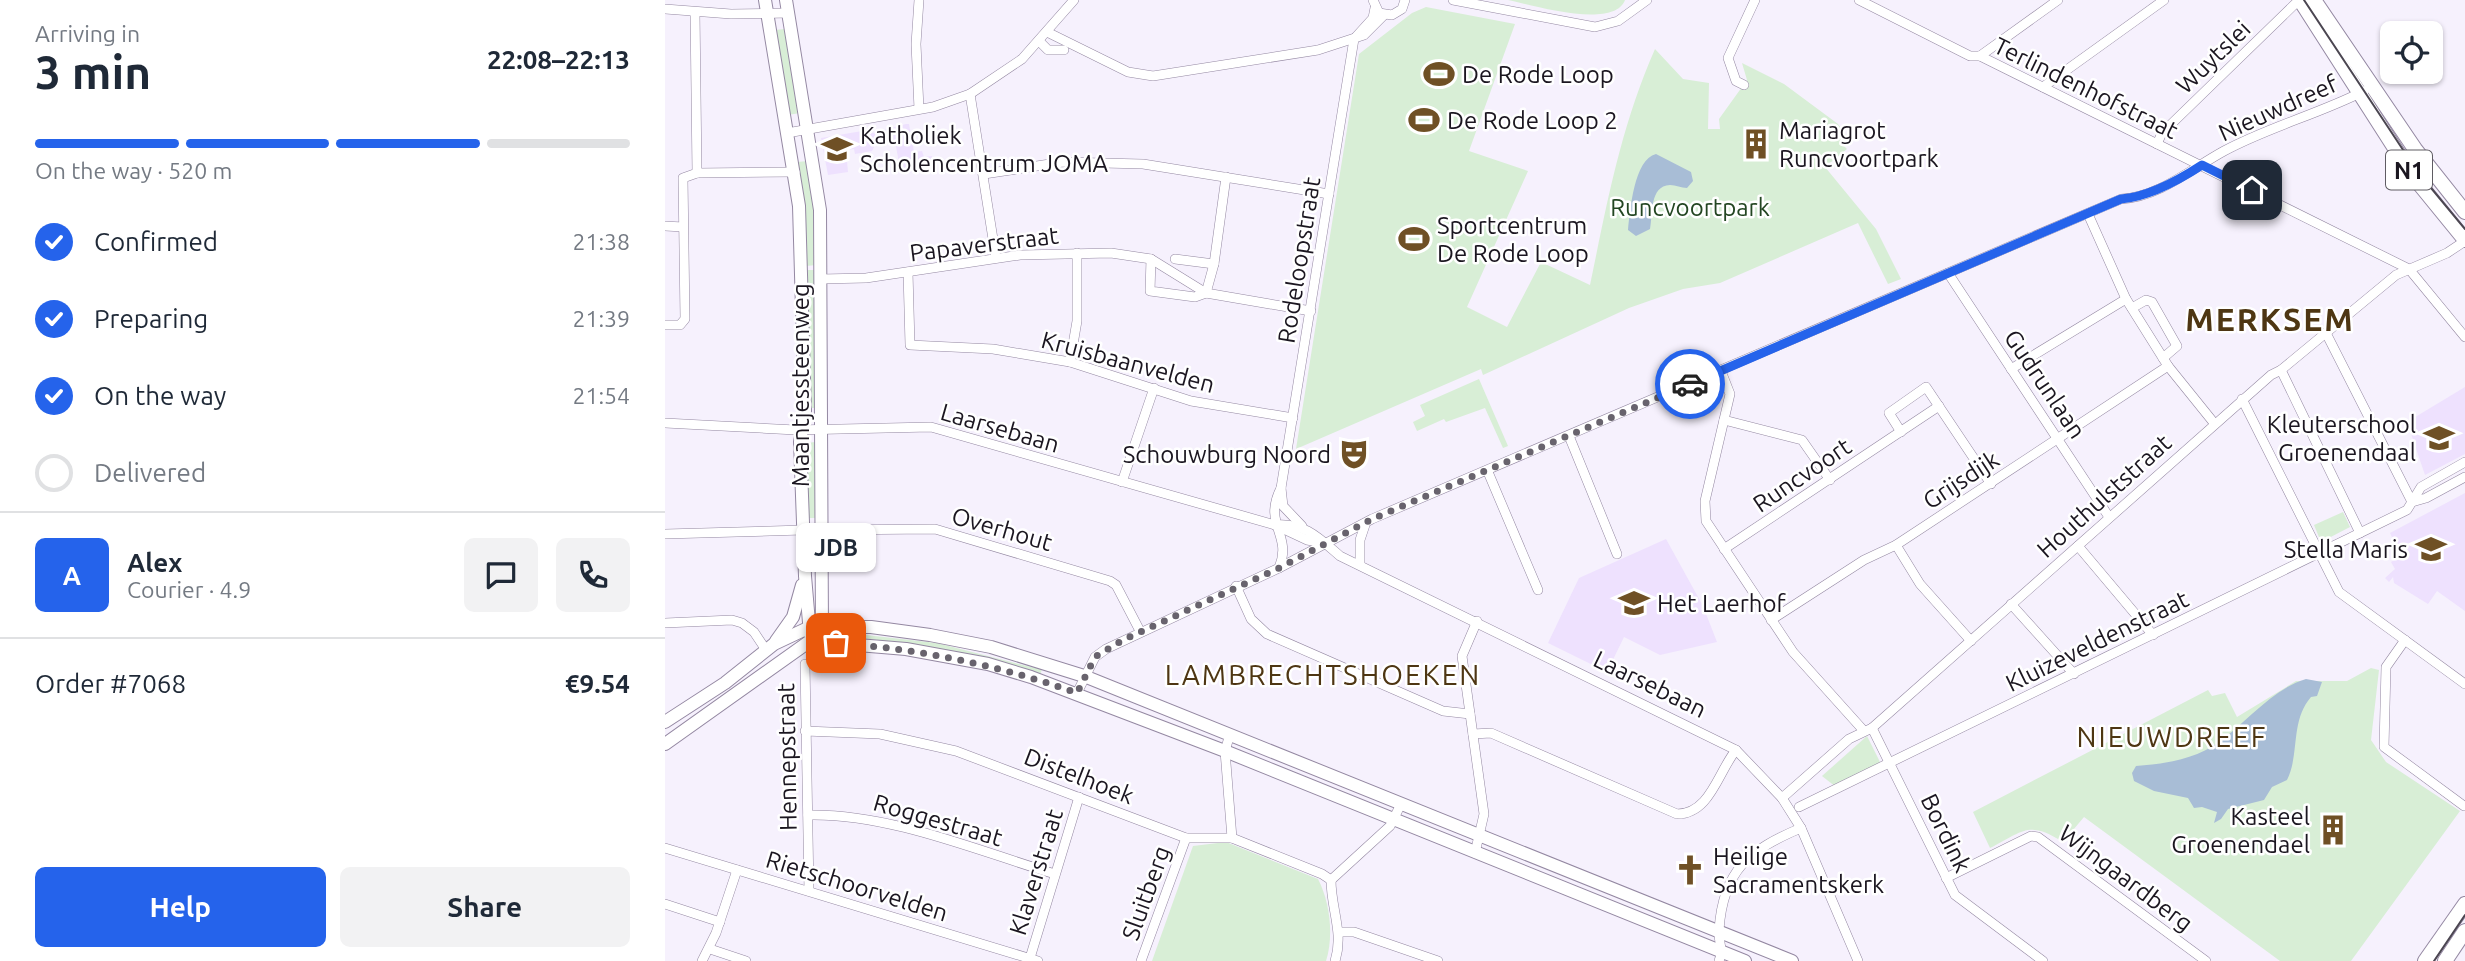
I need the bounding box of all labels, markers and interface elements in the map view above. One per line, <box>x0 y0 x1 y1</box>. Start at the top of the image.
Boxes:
street label: Wuytslei <box>2170 15 2256 99</box>
text: Arriving in <box>35 21 140 46</box>
map controls <box>2380 21 2443 84</box>
button: locate <box>2380 21 2443 84</box>
street label: Terlindenhofstraat <box>1990 32 2183 144</box>
text: 22:08–22:13 <box>487 45 630 74</box>
text: 3 min <box>35 46 151 98</box>
sports icon: De Rode Loop <box>1422 57 1456 91</box>
place label: De Rode Loop <box>1462 61 1614 88</box>
street label: Nieuwdreef <box>2214 69 2342 146</box>
sports icon: De Rode Loop 2 <box>1407 103 1441 137</box>
place label: De Rode Loop 2 <box>1447 107 1618 134</box>
place label: Mariagrot Runcvoortpark <box>1779 117 1939 172</box>
place label: Katholiek Scholencentrum JOMA <box>860 122 1108 177</box>
building icon: Mariagrot Runcvoortpark <box>1739 127 1773 161</box>
school or university icon: Katholiek Scholencentrum JOMA <box>820 132 854 166</box>
road number: N1 <box>2386 150 2432 190</box>
text: On the way · 520 m <box>35 158 232 183</box>
pin <box>2222 160 2282 220</box>
icon: home <box>2233 171 2271 209</box>
street label: Rodeloopstraat <box>1273 175 1326 345</box>
park label: Runcvoortpark <box>1610 194 1770 221</box>
place label: Sportcentrum De Rode Loop <box>1437 212 1589 267</box>
street label: Papaverstraat <box>908 221 1061 267</box>
sports icon: Sportcentrum De Rode Loop <box>1397 222 1431 256</box>
icon: check <box>35 223 73 261</box>
text: Confirmed <box>94 227 218 256</box>
text: 21:38 <box>572 229 630 254</box>
street label: Maantjessteenweg <box>787 283 814 487</box>
icon: check <box>35 300 73 338</box>
district label: MERKSEM <box>2185 301 2355 337</box>
text: Preparing <box>94 304 208 333</box>
text: 21:39 <box>572 306 630 331</box>
street label: Gudrunlaan <box>1999 325 2091 443</box>
street label: Kruisbaanvelden <box>1038 326 1218 398</box>
courier <box>1655 349 1725 419</box>
icon: car <box>1671 365 1709 403</box>
icon: check <box>35 377 73 415</box>
text: On the way <box>94 381 226 410</box>
text: 21:54 <box>572 383 630 408</box>
street label: Laarsebaan <box>938 398 1062 458</box>
place label: Kleuterschool Groenendaal <box>2267 411 2416 466</box>
school or university icon: Kleuterschool Groenendaal <box>2422 421 2456 455</box>
street label: Houthulststraat <box>2032 429 2177 563</box>
street label: Runcvoort <box>1748 432 1856 518</box>
theatre icon: Schouwburg Noord <box>1337 437 1371 471</box>
place label: Schouwburg Noord <box>1123 441 1331 468</box>
street label: Grijsdijk <box>1918 446 2004 514</box>
text: Delivered <box>94 458 206 487</box>
street label: Overhout <box>949 502 1056 556</box>
callout: JDB <box>796 524 876 573</box>
school or university icon: Stella Maris <box>2414 532 2448 566</box>
text: JDB <box>814 535 858 560</box>
place label: Stella Maris <box>2284 536 2408 563</box>
button: chat <box>464 538 538 612</box>
button: phone <box>556 538 630 612</box>
text: Alex <box>127 548 182 577</box>
text: A <box>63 561 81 590</box>
text: Courier · 4.9 <box>127 577 251 602</box>
street label: Kluizeveldenstraat <box>2001 585 2193 697</box>
school or university icon: Het Laerhof <box>1617 586 1651 620</box>
place label: Het Laerhof <box>1657 590 1787 617</box>
pin <box>806 613 866 673</box>
icon: bag <box>817 624 855 662</box>
street label: Laarsebaan <box>1589 645 1711 723</box>
district label: LAMBRECHTSHOEKEN <box>1165 659 1481 690</box>
text: Order #7068 <box>35 669 186 698</box>
text: €9.54 <box>565 669 630 698</box>
street label: Hennepstraat <box>772 682 802 831</box>
district label: NIEUWDREEF <box>2077 721 2267 752</box>
street label: Distelhoek <box>1020 743 1138 809</box>
street label: Roggestraat <box>870 789 1006 851</box>
street label: Bordink <box>1915 789 1977 877</box>
place label: Kasteel Groenendael <box>2171 803 2310 858</box>
street label: Klaverstraat <box>1004 805 1068 938</box>
building icon: Kasteel Groenendael <box>2316 813 2350 847</box>
street label: Wijngaardberg <box>2054 819 2198 937</box>
street label: Sluitberg <box>1117 842 1175 944</box>
place label: Heilige Sacramentskerk <box>1713 843 1884 898</box>
street label: Rietschoorvelden <box>763 846 951 926</box>
church icon: Heilige Sacramentskerk <box>1673 853 1707 887</box>
button: Help <box>35 867 326 947</box>
button: Share <box>340 867 630 947</box>

